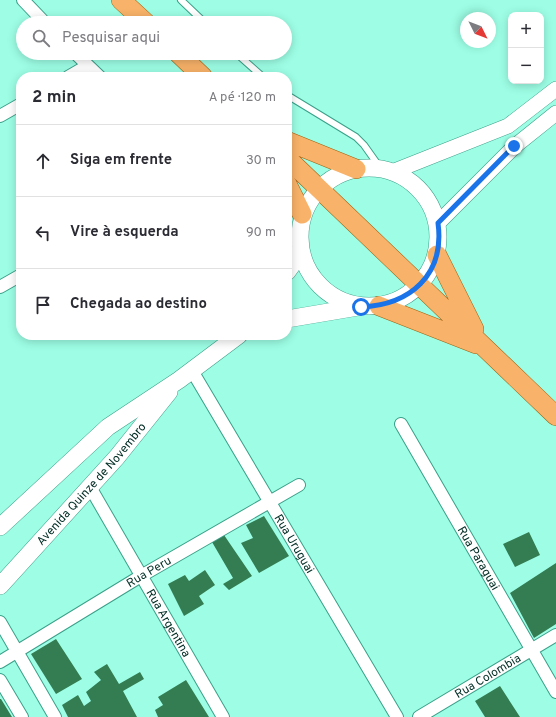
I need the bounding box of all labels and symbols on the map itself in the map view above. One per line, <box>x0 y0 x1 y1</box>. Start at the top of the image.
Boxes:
north arrow <box>460 12 496 48</box>
route end <box>505 137 523 155</box>
route start <box>352 298 370 316</box>
street label: Avenida Quinze de Novembro <box>34 420 150 549</box>
street label: Rua Uruguai <box>270 512 317 577</box>
street label: Rua Paraguai <box>453 524 503 594</box>
street label: Rua Peru <box>124 553 175 592</box>
street label: Rua Argentina <box>142 586 194 660</box>
street label: Rua Colombia <box>452 651 524 703</box>

